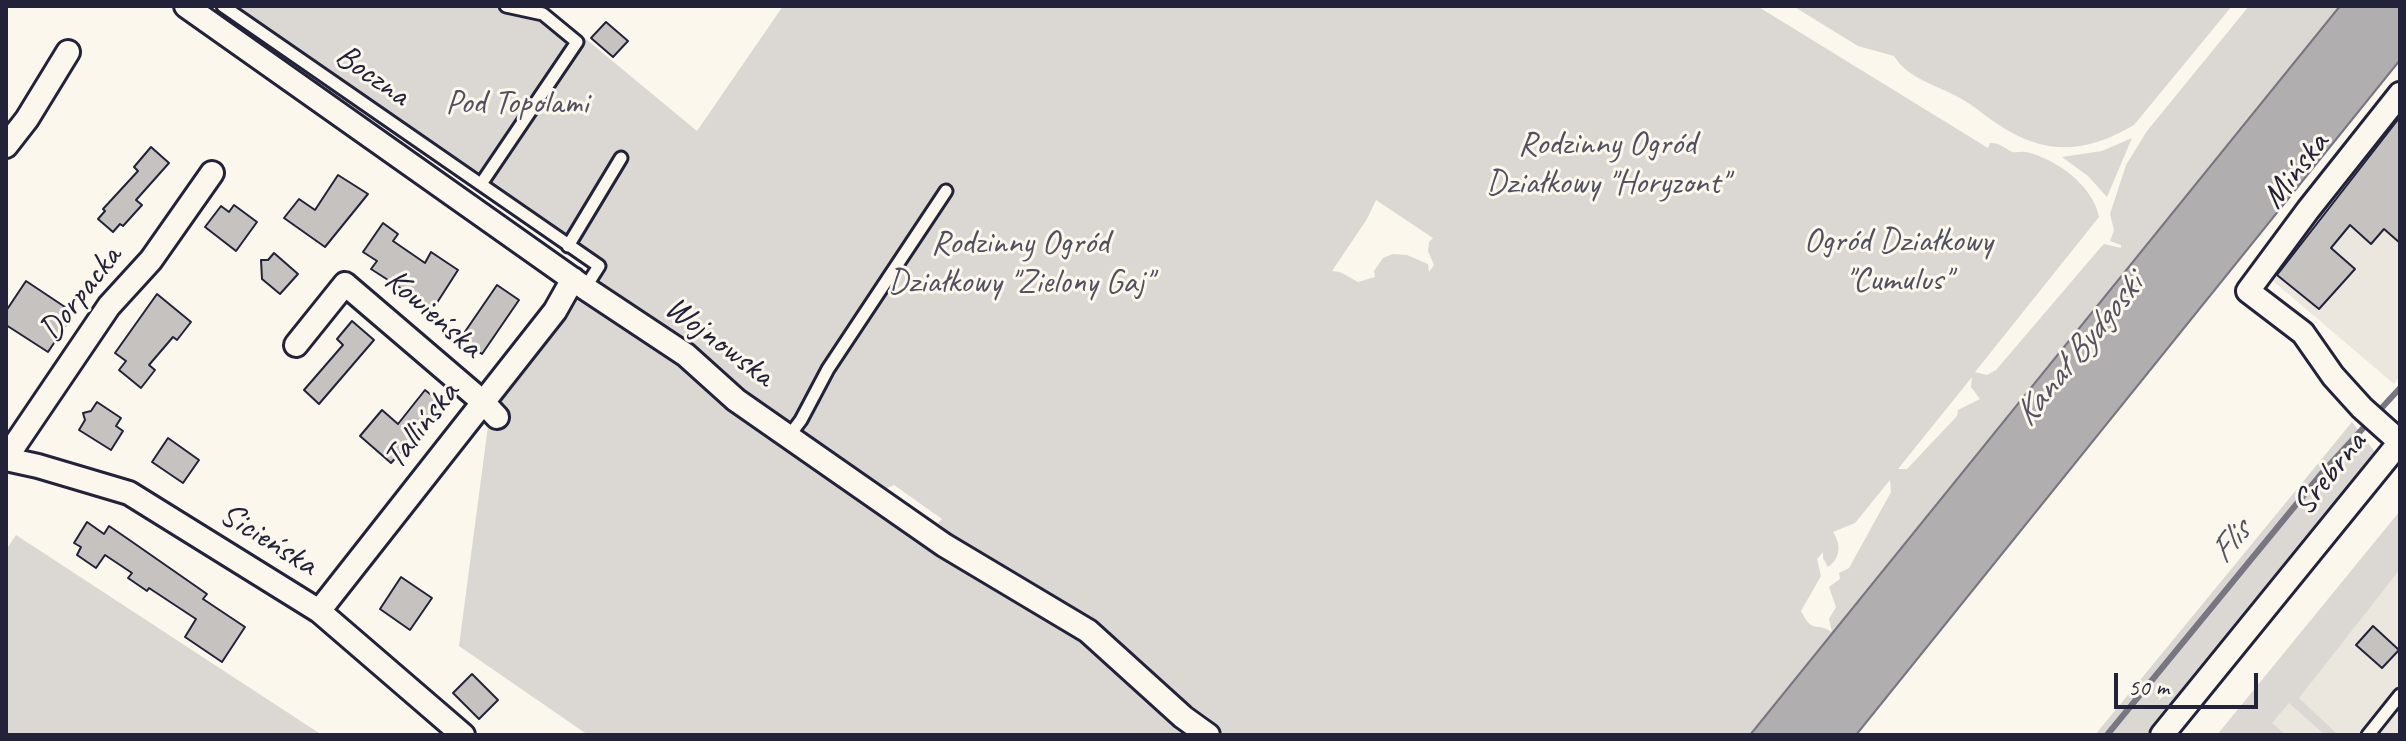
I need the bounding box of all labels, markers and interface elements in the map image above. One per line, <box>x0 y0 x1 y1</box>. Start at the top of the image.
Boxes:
street label: Boczna <box>327 36 417 116</box>
park label: Pod Topolami <box>446 84 588 124</box>
park label: Rodzinny Ogród Działkowy "Horyzont" <box>1486 125 1728 204</box>
street label: Mińska <box>2254 125 2338 217</box>
park label: Ogród Działkowy "Cumulus" <box>1804 222 1992 302</box>
park label: Rodzinny Ogród Działkowy "Zielony Gaj" <box>888 224 1152 304</box>
street label: Dorpacka <box>31 238 131 350</box>
street label: Kowieńska <box>376 261 490 367</box>
water label: Kanał Bydgoski <box>2005 267 2153 435</box>
street label: Wojnowska <box>656 288 782 396</box>
street label: Tallińska <box>375 374 469 478</box>
street label: Srebrna <box>2284 424 2376 524</box>
street label: Sicieńska <box>212 494 324 586</box>
water label: Flis <box>2201 513 2261 573</box>
scale bar <box>2118 657 2262 707</box>
text: 50 m <box>2128 672 2169 702</box>

